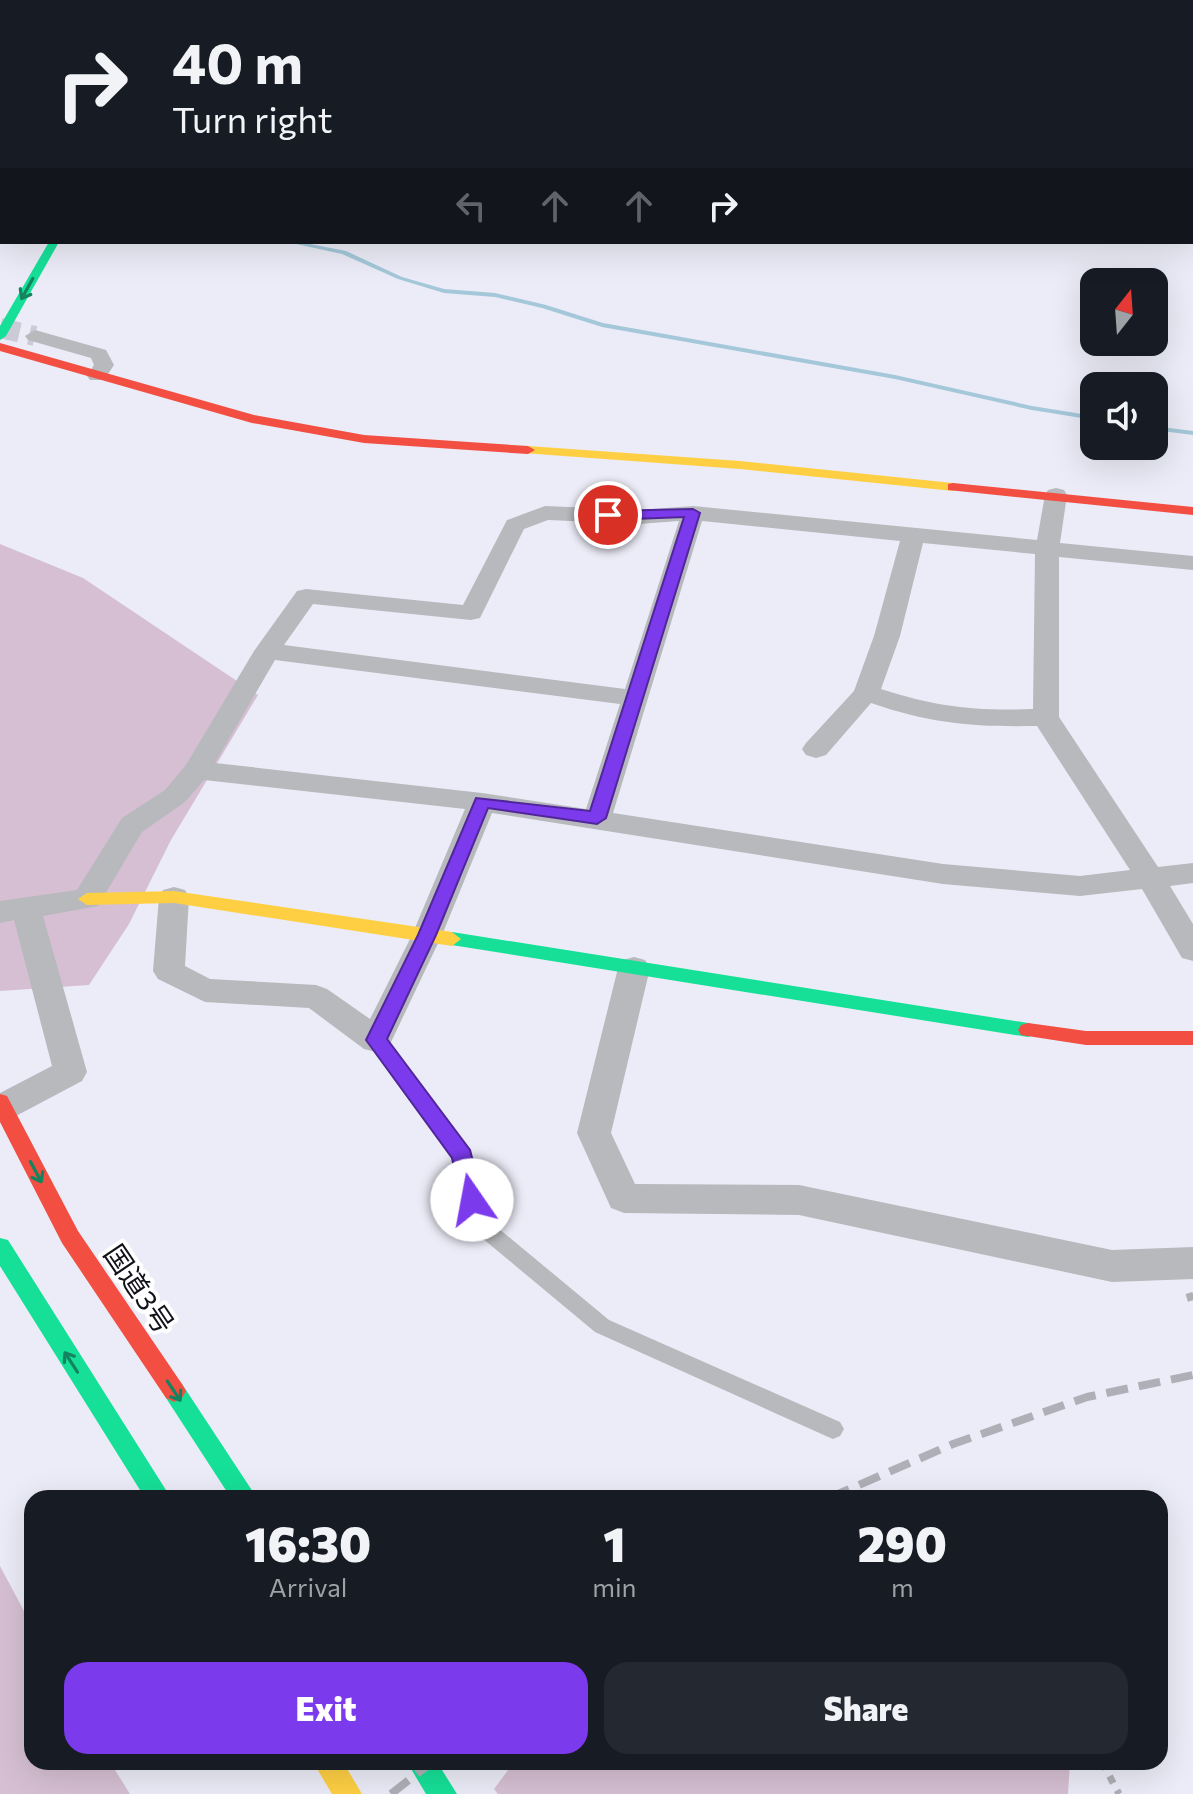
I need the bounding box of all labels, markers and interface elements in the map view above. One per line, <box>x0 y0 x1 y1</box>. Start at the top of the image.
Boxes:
text: 40 m <box>172 27 303 96</box>
icon: right <box>40 32 144 136</box>
text: Turn right <box>172 96 333 140</box>
icon: left <box>449 184 493 228</box>
icon: ahead <box>533 184 577 228</box>
icon: ahead <box>617 184 661 228</box>
icon: right <box>701 184 745 228</box>
north arrow <box>1080 268 1168 356</box>
map controls <box>1080 268 1168 460</box>
one-way arrow <box>19 277 35 300</box>
button: sound <box>1080 372 1168 460</box>
pin <box>574 481 642 549</box>
icon: arrive <box>586 493 630 537</box>
position arrow <box>430 1158 514 1242</box>
one-way arrow <box>28 1159 44 1183</box>
street label: 国道3号 <box>98 1237 182 1339</box>
one-way arrow <box>63 1351 80 1373</box>
one-way arrow <box>166 1380 182 1402</box>
text: 16:30 <box>245 1513 371 1572</box>
text: 1 <box>603 1513 626 1572</box>
text: 290 <box>858 1513 947 1572</box>
text: Arrival <box>269 1571 347 1602</box>
text: min <box>592 1571 637 1602</box>
text: m <box>891 1571 914 1602</box>
button: Exit <box>64 1662 588 1754</box>
button: Share <box>604 1662 1128 1754</box>

